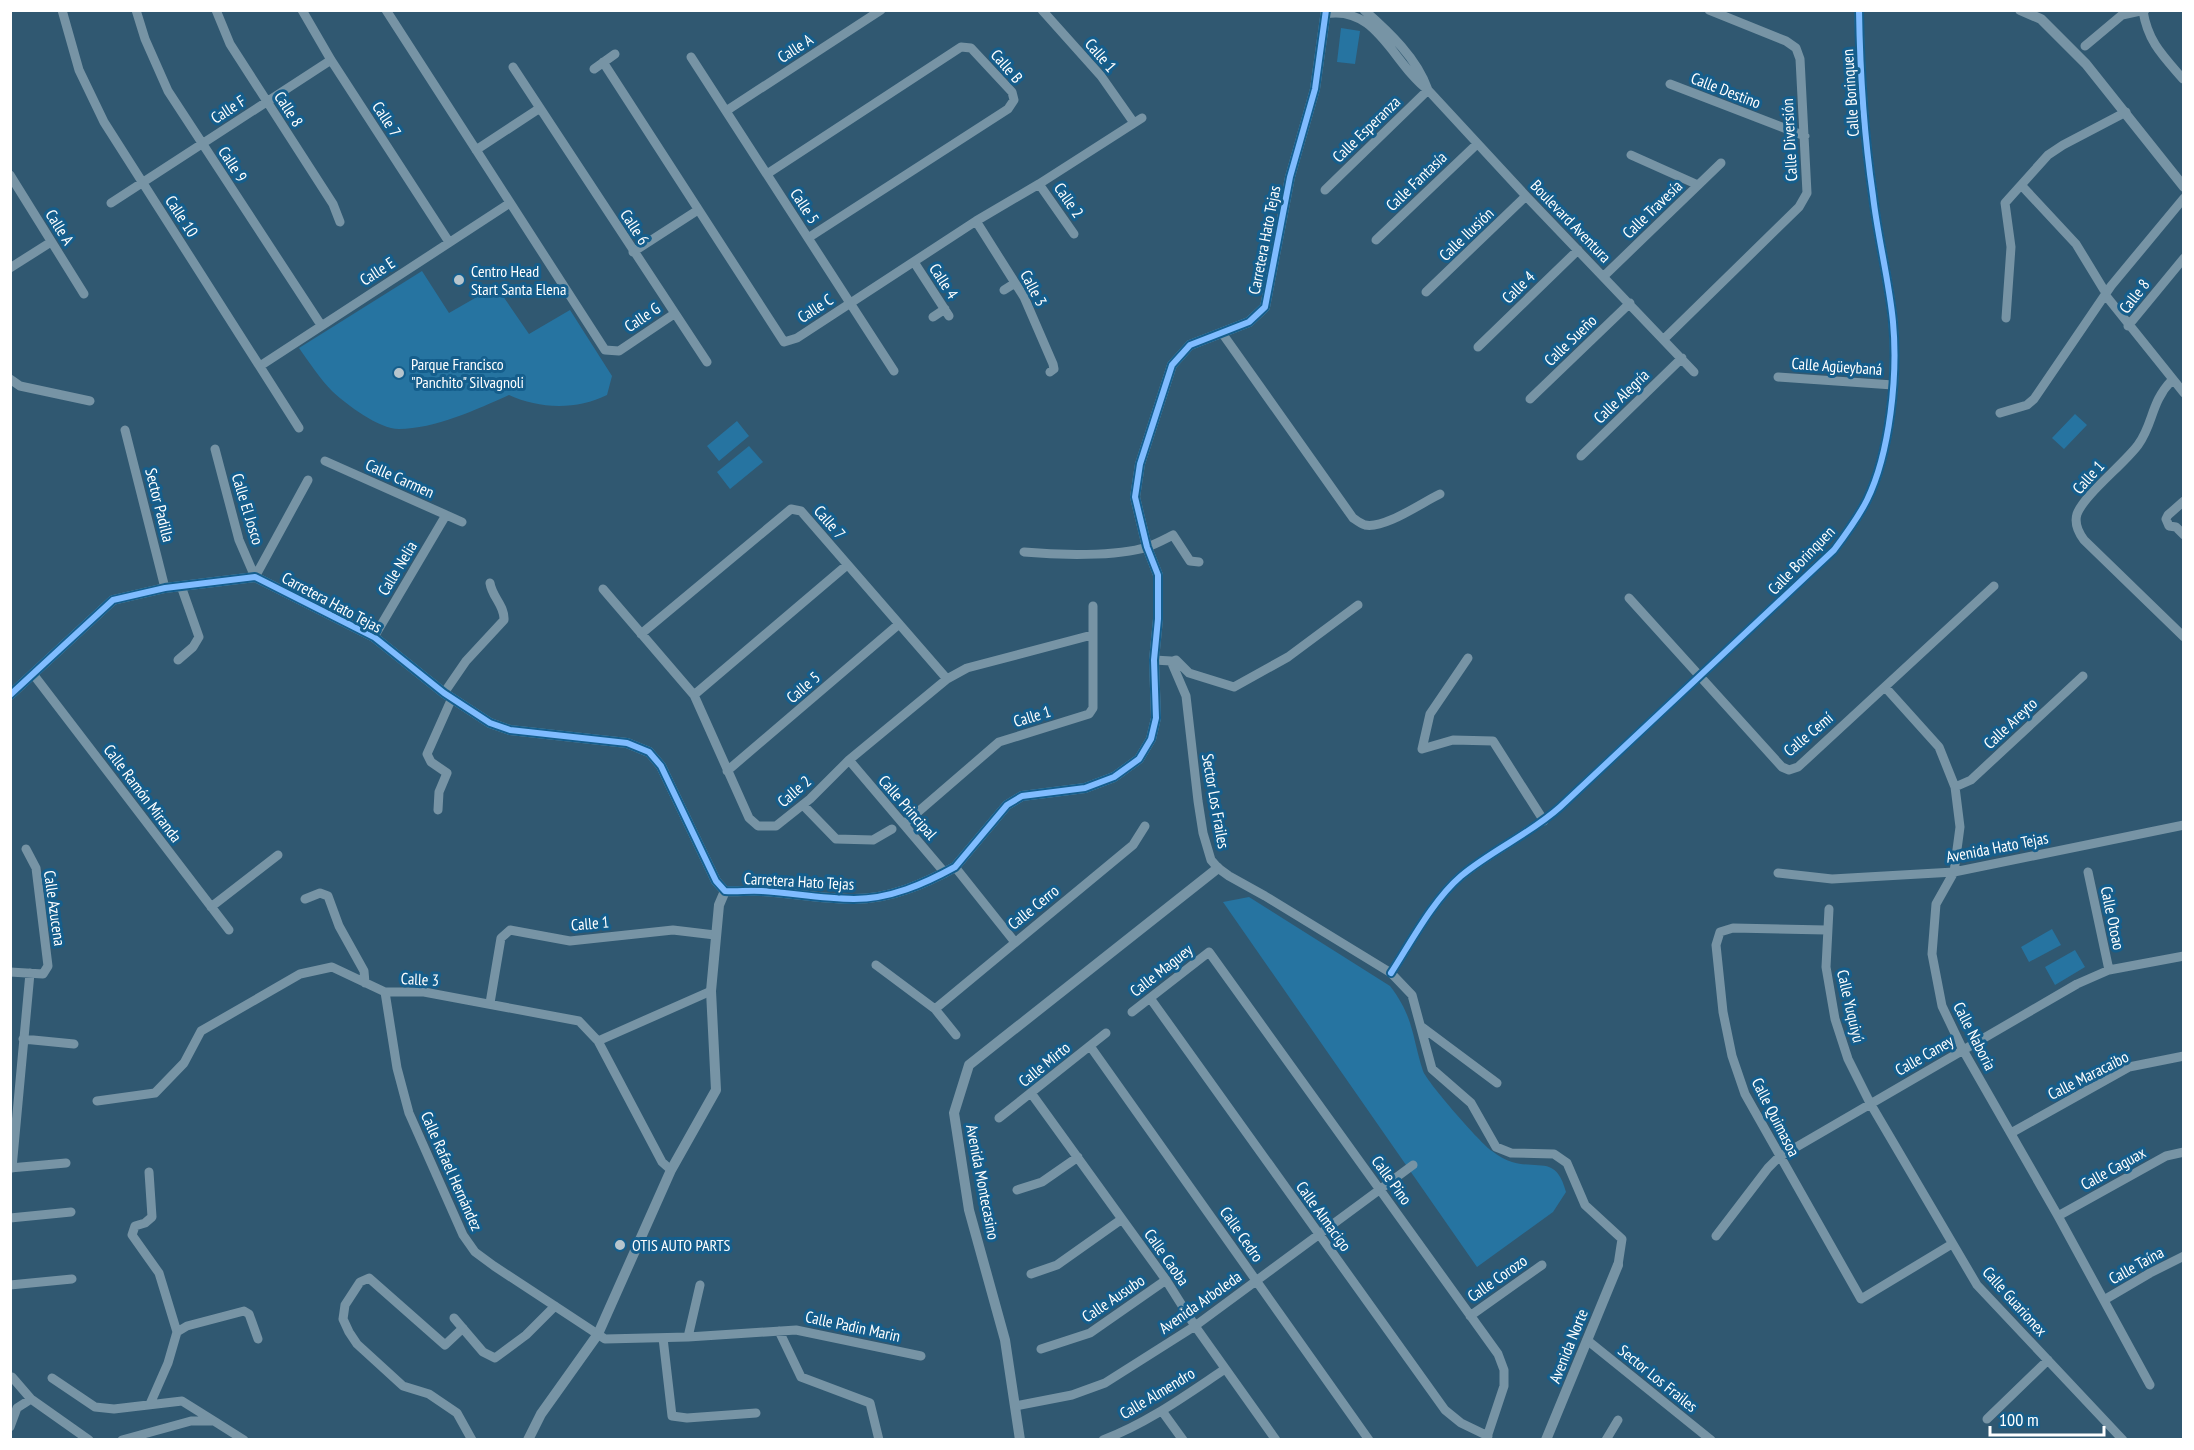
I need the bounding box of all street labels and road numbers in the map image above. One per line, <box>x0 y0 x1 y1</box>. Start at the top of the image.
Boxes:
street label: Calle A <box>774 29 817 67</box>
street label: Calle 1 <box>1081 34 1121 76</box>
street label: Calle B <box>987 45 1027 87</box>
street label: Calle Borinquen <box>1837 49 1863 137</box>
street label: Calle Destino <box>1688 68 1764 112</box>
street label: Calle 8 <box>270 88 308 130</box>
street label: Calle F <box>207 90 249 128</box>
street label: Calle Esperanza <box>1328 92 1404 166</box>
street label: Calle 7 <box>368 98 406 140</box>
street label: Calle Diversión <box>1777 98 1801 182</box>
street label: Calle 9 <box>214 143 252 185</box>
street label: Calle Fantasía <box>1381 147 1451 215</box>
street label: Boulevard Aventura <box>1527 175 1615 267</box>
street label: Calle Travesía <box>1618 176 1686 242</box>
street label: Calle 2 <box>1050 179 1088 221</box>
street label: Carretera Hato Tejas <box>1244 184 1284 296</box>
street label: Calle 5 <box>786 185 824 227</box>
street label: Calle 10 <box>161 192 203 240</box>
street label: Calle Ilusión <box>1435 203 1497 265</box>
street label: Calle A <box>41 206 79 249</box>
street label: Calle 6 <box>616 206 654 248</box>
street label: Calle E <box>356 252 398 290</box>
street label: Calle 4 <box>925 260 963 302</box>
street label: Calle 3 <box>1016 266 1052 310</box>
street label: Calle 4 <box>1497 267 1539 307</box>
street label: Calle 8 <box>2114 275 2154 317</box>
street label: Calle C <box>793 289 837 327</box>
street label: Calle G <box>620 298 664 336</box>
street label: Calle Sueño <box>1540 310 1601 370</box>
street label: Calle Agüeybaná <box>1791 353 1883 379</box>
street label: Calle Alegría <box>1589 365 1653 427</box>
street label: Calle Carmen <box>363 454 437 502</box>
street label: Calle 1 <box>2068 456 2108 498</box>
street label: Sector Padilla <box>141 466 179 544</box>
street label: Calle El Josco <box>228 471 268 547</box>
street label: Calle 7 <box>810 501 850 543</box>
street label: Calle Borinquen <box>1763 521 1839 599</box>
street label: Calle Nelia <box>373 537 421 599</box>
street label: Carretera Hato Tejas <box>279 567 385 637</box>
street label: Calle 5 <box>782 667 824 707</box>
street label: Calle Areyto <box>1979 693 2041 753</box>
street label: Calle 1 <box>1011 701 1053 731</box>
street label: Calle Cemí <box>1779 707 1837 760</box>
street label: Calle Ramón Miranda <box>100 740 186 846</box>
street label: Sector Los Frailes <box>1198 752 1234 850</box>
street label: Calle 2 <box>773 771 815 811</box>
street label: Calle Principal <box>875 771 942 844</box>
street label: Avenida Hato Tejas <box>1944 827 2050 867</box>
street label: Carretera Hato Tejas <box>743 868 855 894</box>
street label: Calle Azucena <box>40 869 70 947</box>
street label: Calle Cerro <box>1003 880 1063 934</box>
street label: Calle Otoao <box>2097 884 2129 952</box>
street label: Calle 1 <box>570 911 610 935</box>
street label: Calle Maguey <box>1126 939 1196 1001</box>
street label: Calle 3 <box>400 968 440 990</box>
street label: Calle Yuquiyú <box>1833 968 1869 1044</box>
street label: Calle Naboria <box>1949 998 2001 1074</box>
street label: Calle Caney <box>1891 1030 1957 1080</box>
street label: Calle Mirto <box>1014 1037 1074 1091</box>
street label: Calle Maracaibo <box>2044 1046 2132 1104</box>
street label: Calle Quimasoa <box>1748 1074 1804 1160</box>
street label: Calle Rafael Hernández <box>417 1108 487 1234</box>
street label: Avenida Montecasino <box>962 1123 1004 1241</box>
street label: Calle Caguax <box>2077 1142 2149 1194</box>
street label: Calle Pino <box>1368 1152 1416 1208</box>
street label: Calle Almacigo <box>1292 1177 1356 1255</box>
street label: Calle Cedro <box>1216 1203 1268 1265</box>
street label: Calle Caoba <box>1140 1225 1194 1289</box>
street label: Calle Taína <box>2105 1242 2167 1288</box>
street label: Calle Corozo <box>1463 1250 1531 1306</box>
street label: Calle Guarionex <box>1978 1262 2052 1340</box>
street label: Avenida Arboleda <box>1155 1266 1245 1338</box>
street label: Calle Ausubo <box>1078 1270 1148 1326</box>
street label: Calle Padin Marin <box>804 1306 902 1346</box>
street label: Avenida Norte <box>1544 1306 1592 1386</box>
street label: Sector Los Frailes <box>1614 1340 1702 1416</box>
street label: Calle Almendro <box>1116 1363 1198 1423</box>

